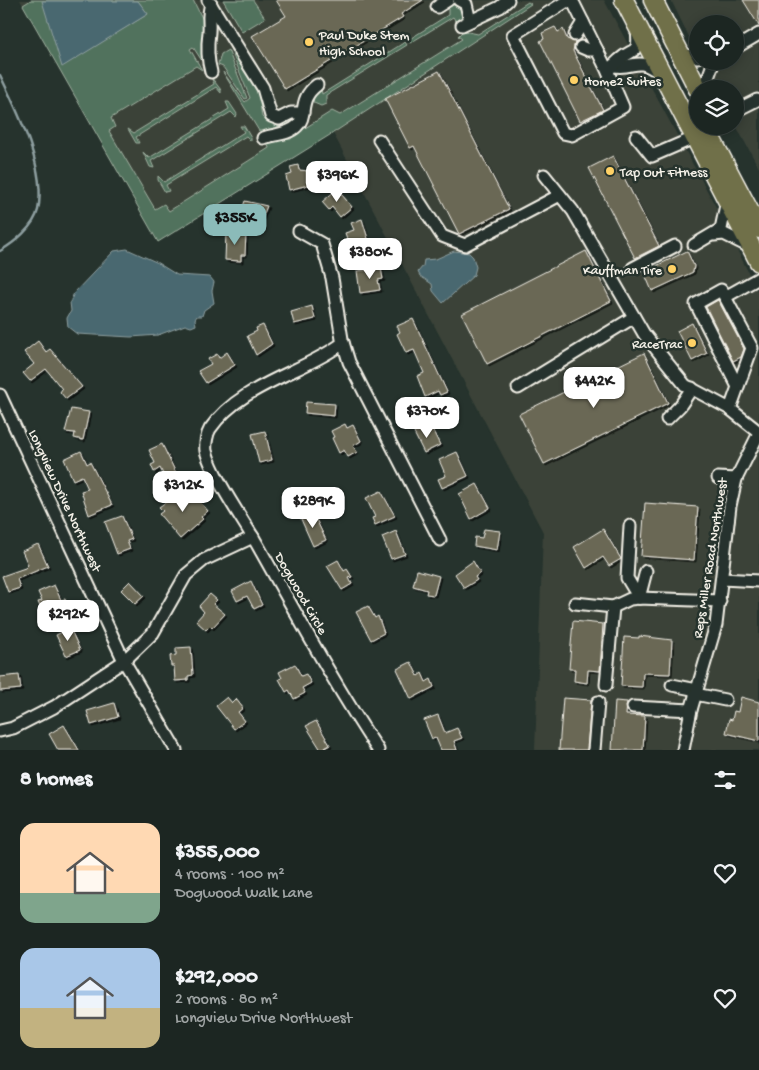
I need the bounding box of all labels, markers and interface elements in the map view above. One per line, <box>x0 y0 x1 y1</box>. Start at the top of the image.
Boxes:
map controls <box>689 15 744 135</box>
button: locate <box>689 15 744 70</box>
place label: Paul Duke Stem High School <box>318 28 409 61</box>
marker: Paul Duke Stem High School <box>303 36 315 48</box>
marker: Home2 Suites <box>568 74 580 86</box>
place label: Home2 Suites <box>584 74 662 91</box>
button: layers <box>689 80 744 135</box>
pin: $396K <box>302 160 372 203</box>
marker: Tap Out Fitness <box>604 165 616 177</box>
place label: Tap Out Fitness <box>619 165 708 182</box>
text: $396K <box>317 167 357 186</box>
pin: $355K <box>200 204 270 246</box>
text: $355K <box>214 210 256 229</box>
pin: $380K <box>335 238 405 280</box>
text: $380K <box>349 244 391 263</box>
place label: Kauffman Tire <box>583 263 663 280</box>
marker: Kauffman Tire <box>666 263 678 275</box>
place label: RaceTrac <box>632 337 683 354</box>
marker: RaceTrac <box>686 337 698 349</box>
pin: $442K <box>559 366 629 409</box>
text: $442K <box>575 373 613 392</box>
pin: $370K <box>392 396 462 439</box>
text: $370K <box>406 403 448 422</box>
street label: Longview Drive Northwest <box>23 427 105 576</box>
pin: $312K <box>148 470 218 513</box>
street label: Reps Miller Road Northwest <box>690 476 733 640</box>
text: $312K <box>164 477 202 496</box>
pin: $289K <box>278 486 348 529</box>
text: $289K <box>293 493 333 512</box>
street label: Dogwood Circle <box>269 549 331 639</box>
pin: $292K <box>33 600 103 642</box>
text: $292K <box>48 606 88 625</box>
icon: filters <box>711 766 739 794</box>
text: 8 homes <box>20 768 92 793</box>
text: $355,000 <box>175 841 260 866</box>
icon: home <box>60 843 120 903</box>
icon: heart <box>711 859 739 887</box>
text: 4 rooms · 100 m² <box>175 866 285 885</box>
text: Dogwood Walk Lane <box>175 885 313 904</box>
text: $292,000 <box>175 966 258 991</box>
icon: home <box>60 968 120 1028</box>
icon: heart <box>711 984 739 1012</box>
text: 2 rooms · 80 m² <box>175 991 278 1010</box>
text: Longview Drive Northwest <box>175 1010 352 1029</box>

